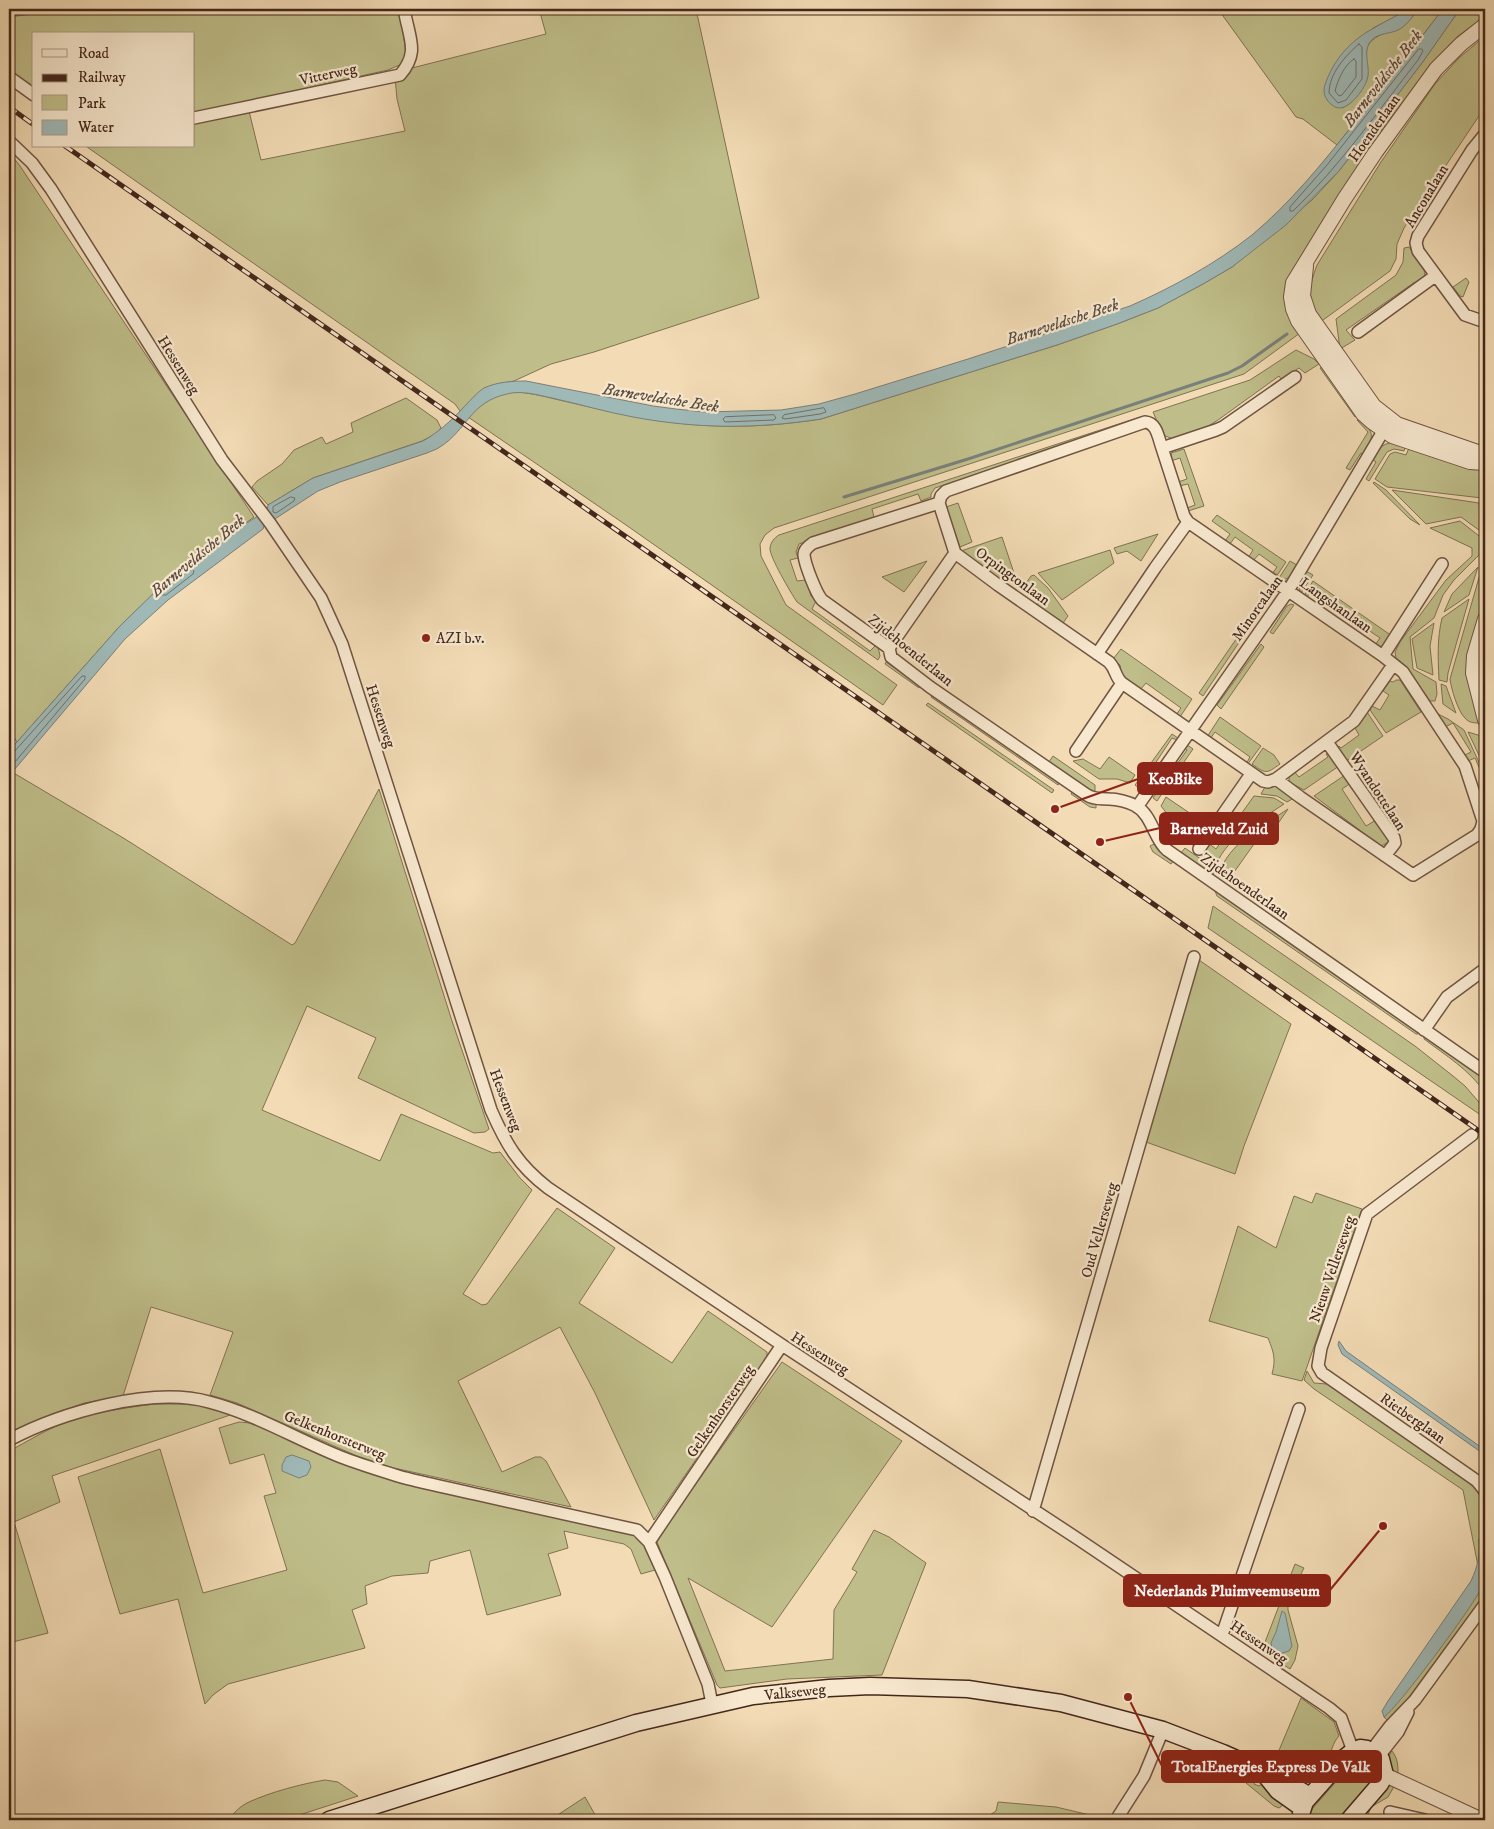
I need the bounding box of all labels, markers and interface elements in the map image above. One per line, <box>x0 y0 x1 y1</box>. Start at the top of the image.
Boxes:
water label: Barneveldsche Beek <box>1338 26 1427 132</box>
legend <box>32 32 195 148</box>
text: Road <box>78 44 110 63</box>
street label: Vitterweg <box>297 59 359 90</box>
text: Railway <box>78 68 126 87</box>
street label: Hoenderlaan <box>1344 91 1405 166</box>
text: Park <box>78 94 107 113</box>
text: Water <box>77 118 114 137</box>
street label: Anconalaan <box>1400 161 1453 231</box>
water label: Barneveldsche Beek <box>1003 294 1121 350</box>
street label: Hessenweg <box>153 332 204 399</box>
water label: Barneveldsche Beek <box>600 379 721 417</box>
water label: Barneveldsche Beek <box>146 510 249 602</box>
street label: Orpingtonlaan <box>972 543 1054 610</box>
street label: Minorcalaan <box>1228 572 1287 645</box>
street label: Langshanlaan <box>1296 573 1376 638</box>
street label: Zijdehoenderlaan <box>864 610 957 691</box>
place label: AZI b.v. <box>436 629 485 648</box>
marker: AZI b.v. <box>420 632 432 644</box>
street label: Hessenweg <box>361 682 400 751</box>
street label: Wyandottelaan <box>1344 747 1410 834</box>
callout: KeoBike <box>1138 763 1212 794</box>
text: KeoBike <box>1148 769 1202 789</box>
callout: Barneveld Zuid <box>1160 813 1278 844</box>
text: Barneveld Zuid <box>1170 819 1269 839</box>
street label: Zijdehoenderlaan <box>1197 849 1293 924</box>
street label: Hessenweg <box>485 1066 526 1135</box>
street label: Oud Vellerseweg <box>1077 1179 1122 1280</box>
street label: Nieuw Vellerseweg <box>1305 1212 1360 1325</box>
street label: Hessenweg <box>787 1328 853 1380</box>
street label: Gelkenhorsterweg <box>682 1361 759 1461</box>
street label: Rietberglaan <box>1376 1389 1449 1448</box>
street label: Gelkenhorsterweg <box>281 1406 389 1465</box>
callout: Nederlands Pluimveemuseum <box>1124 1575 1330 1606</box>
text: Nederlands Pluimveemuseum <box>1134 1581 1320 1601</box>
street label: Hessenweg <box>1226 1616 1292 1669</box>
street label: Valkseweg <box>763 1680 827 1705</box>
callout: TotalEnergies Express De Valk <box>1162 1751 1381 1782</box>
text: TotalEnergies Express De Valk <box>1171 1757 1372 1777</box>

